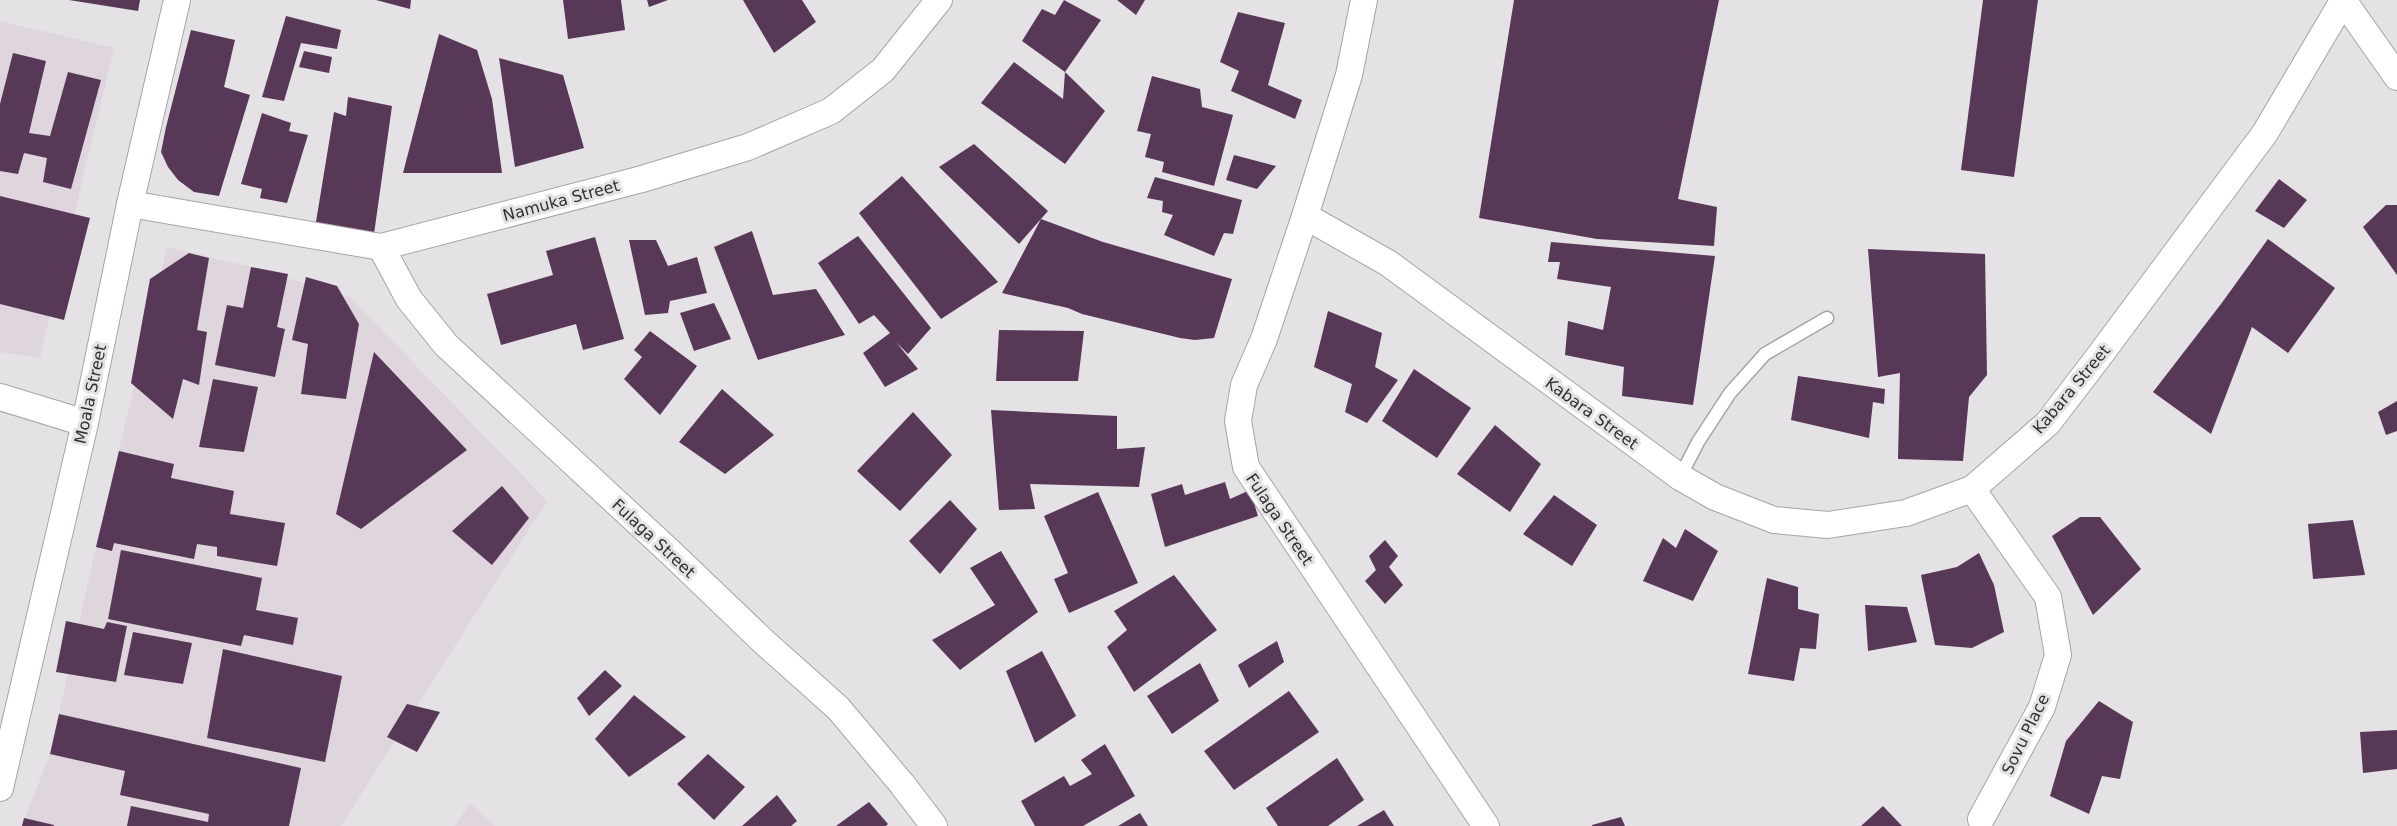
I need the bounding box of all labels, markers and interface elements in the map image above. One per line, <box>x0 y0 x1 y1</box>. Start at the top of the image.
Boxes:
street label: Namuka Street <box>501 176 622 225</box>
street label: Kabara Street <box>2029 341 2114 438</box>
street label: Moala Street <box>71 343 110 446</box>
street label: Kabara Street <box>1542 373 1642 453</box>
street label: Fulaga Street <box>1242 470 1317 569</box>
street label: Fulaga Street <box>608 495 699 582</box>
street label: Sovu Place <box>1998 691 2053 778</box>

